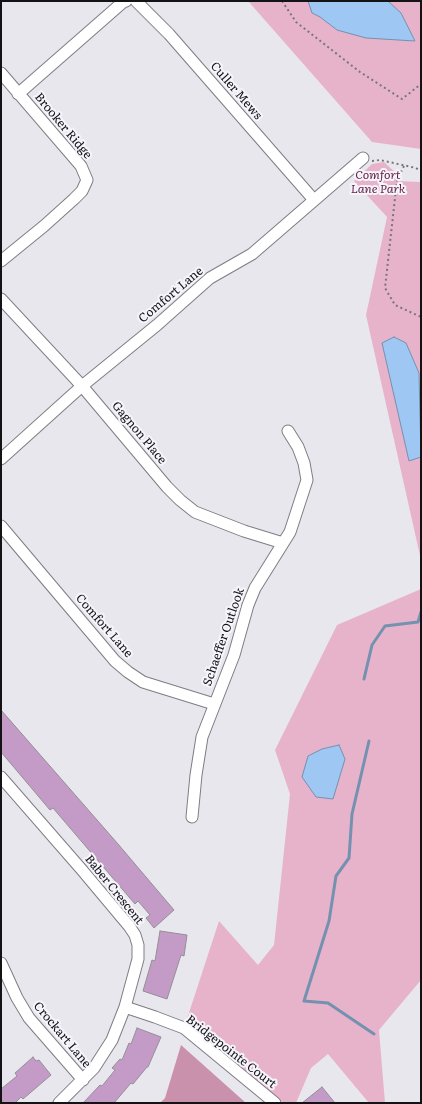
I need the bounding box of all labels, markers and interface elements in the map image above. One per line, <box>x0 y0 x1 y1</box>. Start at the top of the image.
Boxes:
street label: Culler Mews <box>207 59 265 123</box>
street label: Brooker Ridge <box>31 90 95 162</box>
park label: Comfort Lane Park <box>351 168 405 196</box>
street label: Comfort Lane <box>136 264 206 326</box>
street label: Gagnon Place <box>109 399 169 467</box>
street label: Schaeffer Outlook <box>200 586 248 688</box>
street label: Comfort Lane <box>73 591 135 661</box>
street label: Baber Crescent <box>82 852 146 928</box>
street label: Crockart Lane <box>30 999 94 1071</box>
street label: Bridgepointe Court <box>183 1012 279 1092</box>

